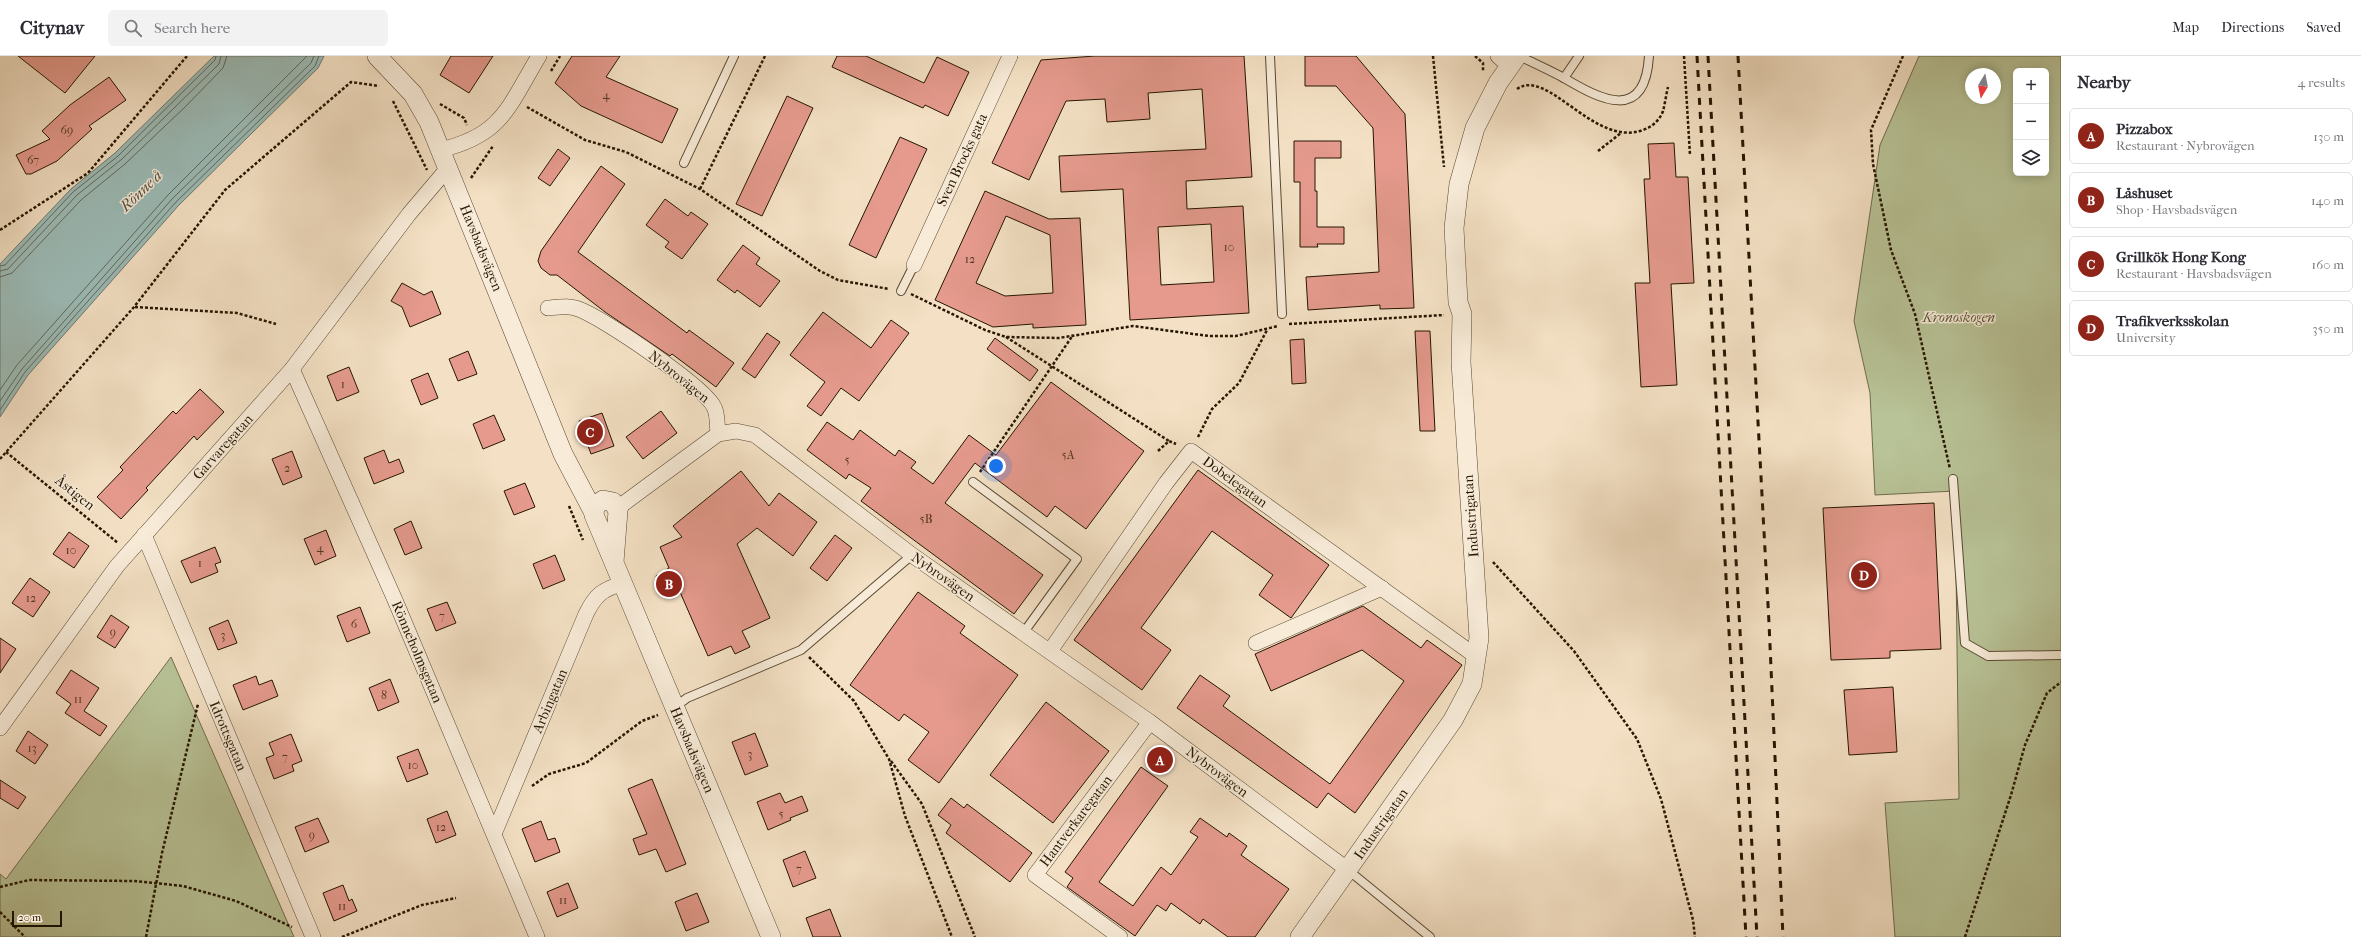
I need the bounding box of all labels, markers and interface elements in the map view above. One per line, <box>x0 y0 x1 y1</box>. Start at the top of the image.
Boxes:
search box <box>108 10 388 46</box>
text: Citynav <box>20 17 84 39</box>
icon: search <box>122 17 144 39</box>
text: Search here <box>154 19 230 37</box>
text: Map <box>2172 19 2199 36</box>
text: Directions <box>2221 19 2284 36</box>
text: Saved <box>2306 19 2341 36</box>
north arrow <box>1965 68 2001 104</box>
map controls <box>2013 68 2049 176</box>
button: + <box>2013 68 2049 104</box>
text: Nearby <box>2077 72 2131 92</box>
text: 4 results <box>2298 75 2345 90</box>
house number: 4 <box>602 88 610 102</box>
button: − <box>2013 104 2049 140</box>
street label: Sven Brocks gata <box>933 110 991 209</box>
text: Pizzabox <box>2116 120 2173 138</box>
house number: 69 <box>61 123 73 137</box>
text: A <box>2087 129 2095 144</box>
text: 130 m <box>2313 129 2344 144</box>
text: Restaurant · Nybrovägen <box>2116 138 2255 153</box>
button: layers <box>2013 140 2049 176</box>
house number: 67 <box>27 153 39 167</box>
water label: Rönne å <box>116 167 166 216</box>
text: Låshuset <box>2116 184 2173 202</box>
text: B <box>2087 193 2095 208</box>
text: 140 m <box>2311 193 2344 208</box>
street label: Havsbadsvägen <box>456 202 506 294</box>
text: Shop · Havsbadsvägen <box>2116 202 2237 217</box>
house number: 10 <box>1224 240 1234 254</box>
text: Grillkök Hong Kong <box>2116 248 2246 266</box>
house number: 12 <box>965 252 975 266</box>
text: C <box>2087 257 2095 272</box>
text: 160 m <box>2312 257 2344 272</box>
text: Restaurant · Havsbadsvägen <box>2116 266 2272 281</box>
park label: Kronoskogen <box>1922 309 1995 326</box>
text: Trafikverksskolan <box>2116 312 2229 330</box>
text: D <box>2086 321 2096 336</box>
text: 350 m <box>2312 321 2344 336</box>
text: University <box>2116 330 2176 345</box>
street label: Nybrovägen <box>645 347 713 407</box>
house number: 1 <box>341 377 345 391</box>
street label: Garvaregatan <box>189 411 257 483</box>
pin: C <box>577 417 603 447</box>
house number: 5A <box>1062 448 1075 462</box>
house number: 5 <box>844 453 850 467</box>
street label: Dobelegatan <box>1199 453 1271 511</box>
your location <box>986 456 1006 476</box>
house number: 2 <box>284 461 290 475</box>
street label: Åstigen <box>51 471 99 514</box>
street label: Industrigatan <box>1460 474 1482 558</box>
house number: 5B <box>920 512 933 526</box>
house number: 4 <box>316 541 324 555</box>
house number: 10 <box>66 543 76 557</box>
street label: Nybrovägen <box>908 549 978 605</box>
house number: 1 <box>198 556 202 570</box>
pin: D <box>1851 560 1877 590</box>
pin: B <box>656 569 682 599</box>
house number: 12 <box>26 591 36 605</box>
street label: Rönneholmsgatan <box>388 598 446 706</box>
house number: 7 <box>439 609 445 623</box>
house number: 6 <box>351 617 358 631</box>
house number: 9 <box>110 625 116 639</box>
house number: 3 <box>221 628 226 642</box>
street label: Arbingatan <box>528 666 571 737</box>
house number: 8 <box>381 688 387 702</box>
house number: 11 <box>74 692 82 706</box>
street label: Idrottsgatan <box>206 698 250 774</box>
street label: Havsbadsvägen <box>666 704 718 796</box>
house number: 13 <box>27 741 37 755</box>
street label: Nybrovägen <box>1182 743 1252 801</box>
pin: A <box>1147 745 1173 775</box>
house number: 3 <box>748 747 753 761</box>
house number: 7 <box>282 750 288 764</box>
house number: 10 <box>408 758 418 772</box>
street label: Hantverkaregatan <box>1036 772 1116 870</box>
street label: Industrigatan <box>1350 785 1412 863</box>
house number: 5 <box>778 807 784 821</box>
house number: 12 <box>436 820 446 834</box>
house number: 9 <box>309 828 315 842</box>
house number: 7 <box>796 862 802 876</box>
house number: 11 <box>559 893 567 907</box>
house number: 11 <box>338 899 346 913</box>
scale bar <box>12 909 62 928</box>
text: 20 m <box>18 911 41 924</box>

